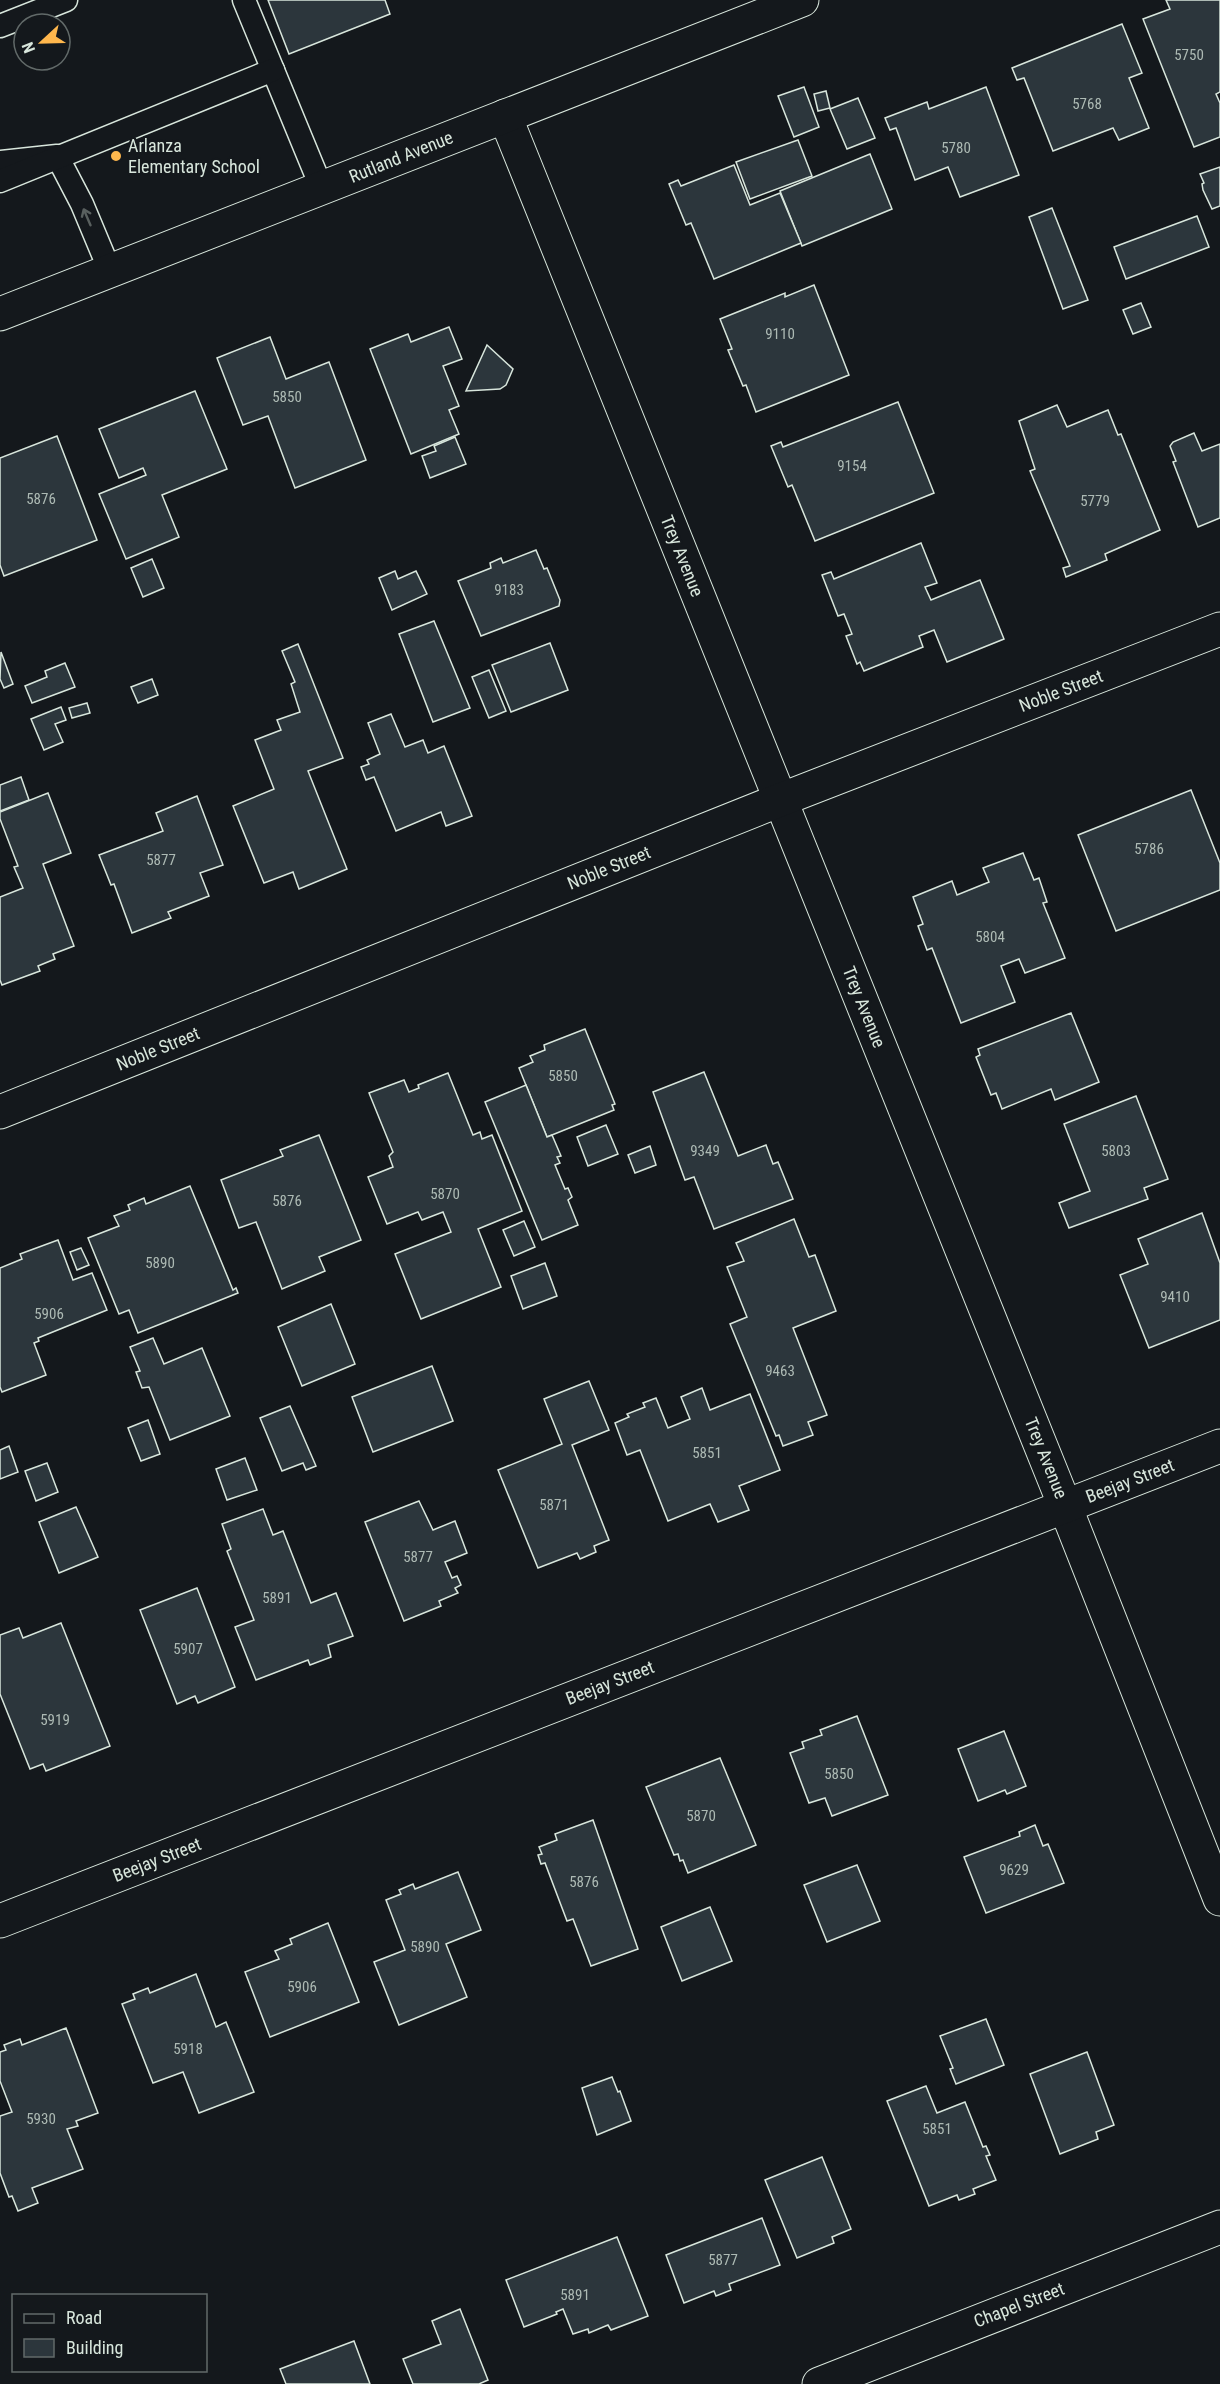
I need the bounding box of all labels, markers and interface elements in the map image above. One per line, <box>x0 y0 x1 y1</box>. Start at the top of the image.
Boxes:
north arrow <box>12 12 72 72</box>
text: N <box>18 39 39 56</box>
house number: 5750 <box>1174 46 1204 64</box>
house number: 5768 <box>1072 95 1102 113</box>
street label: Rutland Avenue <box>346 126 456 187</box>
place label: Arlanza Elementary School <box>128 135 260 177</box>
house number: 5780 <box>941 139 971 157</box>
marker: Arlanza Elementary School <box>109 149 123 163</box>
one-way arrow <box>81 208 92 227</box>
house number: 9110 <box>765 325 795 343</box>
house number: 5850 <box>272 388 302 406</box>
house number: 9154 <box>837 457 867 475</box>
house number: 5876 <box>26 490 56 508</box>
house number: 5779 <box>1080 492 1110 510</box>
street label: Trey Avenue <box>657 512 708 600</box>
house number: 9183 <box>494 581 524 599</box>
street label: Noble Street <box>1016 665 1106 716</box>
house number: 5786 <box>1134 840 1164 858</box>
street label: Noble Street <box>564 841 654 894</box>
house number: 5877 <box>146 851 176 869</box>
house number: 5804 <box>975 928 1005 946</box>
street label: Trey Avenue <box>839 963 890 1051</box>
street label: Noble Street <box>113 1022 203 1075</box>
house number: 5850 <box>548 1067 578 1085</box>
house number: 9349 <box>690 1142 720 1160</box>
house number: 5803 <box>1101 1142 1131 1160</box>
house number: 5870 <box>430 1185 460 1203</box>
house number: 5876 <box>272 1192 302 1210</box>
house number: 5890 <box>145 1254 175 1272</box>
house number: 9410 <box>1160 1288 1190 1306</box>
house number: 5906 <box>34 1305 64 1323</box>
house number: 9463 <box>765 1362 795 1380</box>
street label: Trey Avenue <box>1021 1414 1072 1502</box>
house number: 5851 <box>692 1444 722 1462</box>
street label: Beejay Street <box>1083 1454 1177 1507</box>
house number: 5871 <box>539 1496 569 1514</box>
house number: 5877 <box>403 1548 433 1566</box>
house number: 5891 <box>262 1589 292 1607</box>
house number: 5907 <box>173 1640 203 1658</box>
street label: Beejay Street <box>563 1656 657 1709</box>
house number: 5919 <box>40 1711 70 1729</box>
house number: 5850 <box>824 1765 854 1783</box>
house number: 5870 <box>686 1807 716 1825</box>
street label: Beejay Street <box>110 1833 204 1886</box>
house number: 9629 <box>999 1861 1029 1879</box>
house number: 5876 <box>569 1873 599 1891</box>
house number: 5890 <box>410 1938 440 1956</box>
house number: 5906 <box>287 1978 317 1996</box>
house number: 5918 <box>173 2040 203 2058</box>
house number: 5930 <box>26 2110 56 2128</box>
house number: 5851 <box>922 2120 952 2138</box>
house number: 5877 <box>708 2251 738 2269</box>
street label: Chapel Street <box>971 2278 1067 2331</box>
house number: 5891 <box>560 2286 590 2304</box>
legend <box>12 2294 207 2372</box>
text: Road <box>66 2307 102 2328</box>
text: Building <box>66 2337 123 2358</box>

